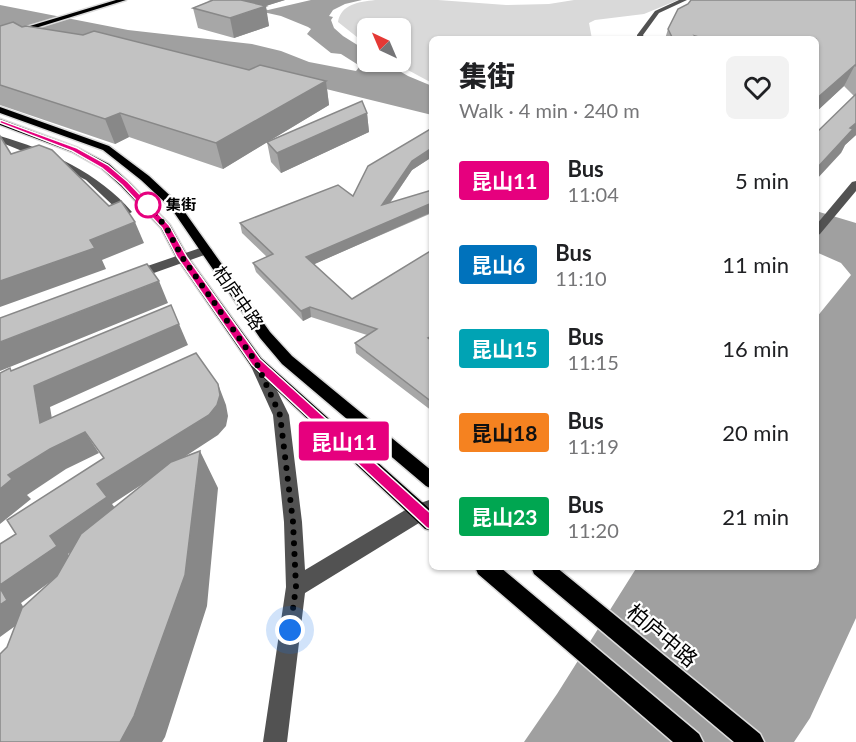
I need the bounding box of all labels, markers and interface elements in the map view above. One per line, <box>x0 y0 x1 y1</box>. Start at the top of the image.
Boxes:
north arrow <box>357 18 411 72</box>
map controls <box>357 18 411 72</box>
button: heart <box>726 56 789 119</box>
text: 集街 <box>459 58 515 92</box>
text: Walk · 4 min · 240 m <box>459 98 640 122</box>
text: Bus <box>567 155 604 182</box>
text: 5 min <box>735 167 789 194</box>
text: 昆山11 <box>471 168 537 193</box>
text: 11:04 <box>567 182 619 206</box>
marker: 集街 <box>135 192 161 218</box>
place label: 集街 <box>165 195 196 213</box>
text: Bus <box>555 239 592 266</box>
text: 11 min <box>722 251 789 278</box>
text: 昆山6 <box>471 252 525 277</box>
street label: 柏庐中路 <box>209 262 268 333</box>
text: 11:10 <box>555 266 607 290</box>
text: Bus <box>567 323 604 350</box>
text: 16 min <box>722 335 789 362</box>
text: 昆山15 <box>471 336 537 361</box>
text: 11:15 <box>567 350 619 374</box>
text: Bus <box>567 407 604 434</box>
text: 20 min <box>722 419 789 446</box>
text: 昆山18 <box>471 420 537 445</box>
line badge: 昆山11 <box>302 422 386 460</box>
text: 昆山11 <box>311 429 377 454</box>
text: 11:19 <box>567 434 619 458</box>
text: Bus <box>567 491 604 518</box>
text: 21 min <box>722 503 789 530</box>
text: 昆山23 <box>471 504 537 529</box>
text: 11:20 <box>567 518 619 542</box>
street label: 柏庐中路 <box>623 598 703 671</box>
your location <box>275 615 305 645</box>

